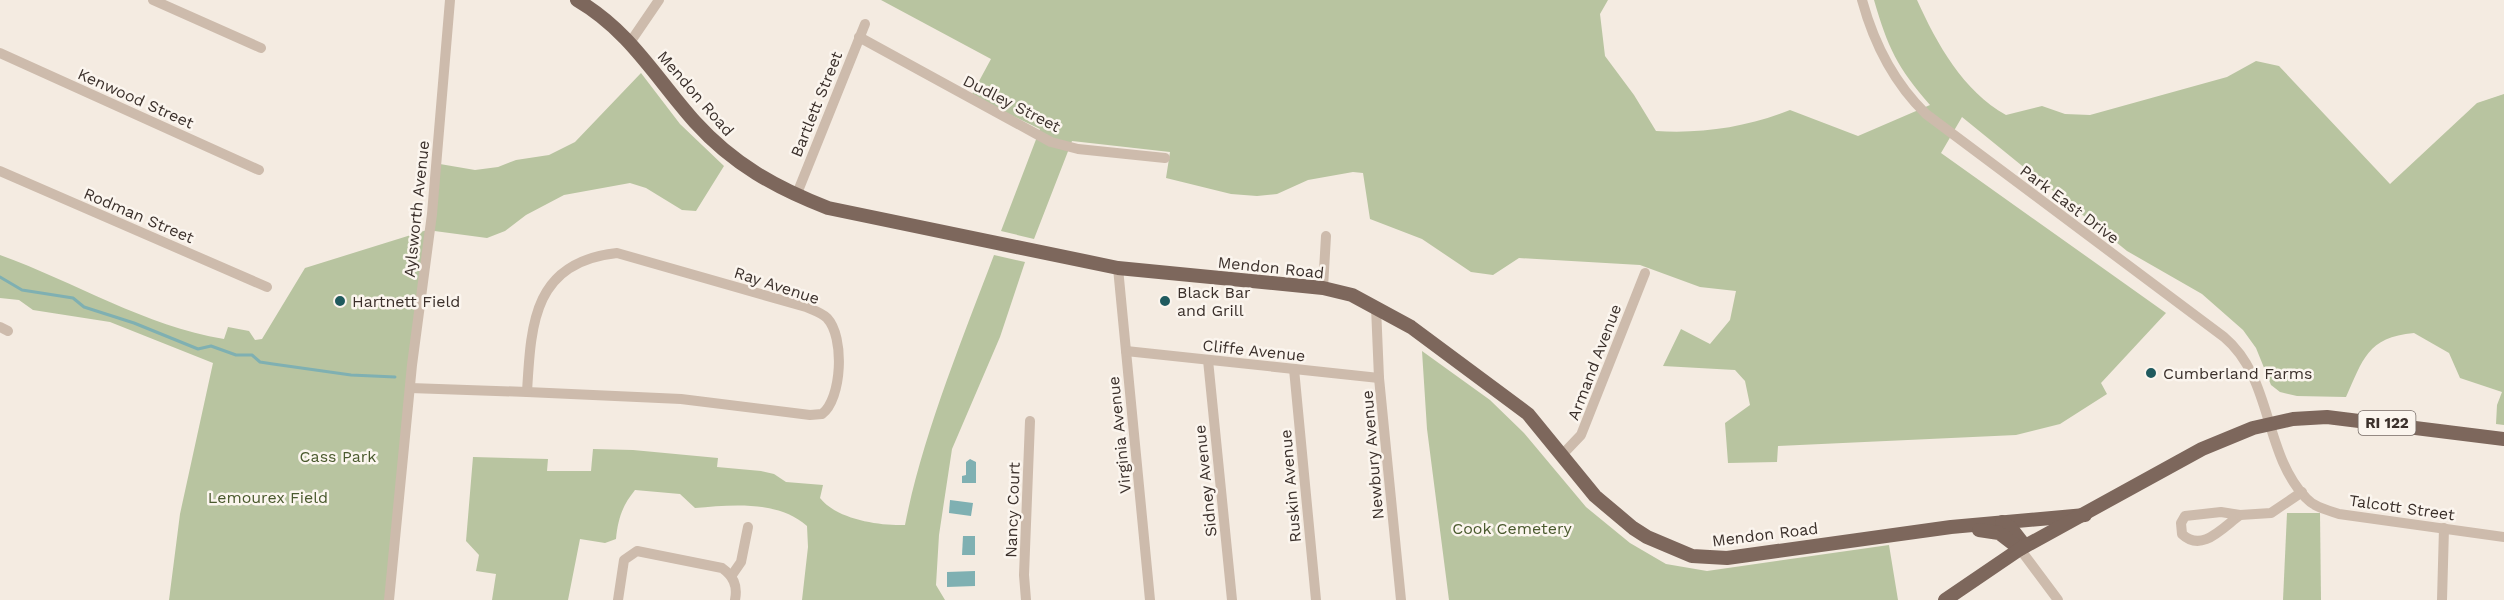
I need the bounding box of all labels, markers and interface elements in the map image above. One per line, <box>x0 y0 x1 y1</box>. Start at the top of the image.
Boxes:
street label: Mendon Road <box>653 47 738 140</box>
street label: Bartlett Street <box>787 48 846 160</box>
street label: Kenwood Street <box>75 64 197 133</box>
street label: Dudley Street <box>960 71 1064 136</box>
street label: Aylsworth Avenue <box>400 140 433 279</box>
street label: Park East Drive <box>2016 161 2123 248</box>
street label: Rodman Street <box>81 184 197 247</box>
street label: Mendon Road <box>1217 252 1325 283</box>
street label: Ray Avenue <box>732 263 822 308</box>
place label: Black Bar and Grill <box>1177 283 1251 320</box>
place label: Hartnett Field <box>352 292 460 311</box>
marker: Hartnett Field <box>333 294 347 308</box>
marker: Black Bar and Grill <box>1158 294 1172 308</box>
street label: Armand Avenue <box>1564 301 1625 423</box>
street label: Cliffe Avenue <box>1202 336 1306 365</box>
place label: Cumberland Farms <box>2163 364 2312 383</box>
marker: Cumberland Farms <box>2144 366 2158 380</box>
street label: Virginia Avenue <box>1104 375 1135 495</box>
street label: Newbury Avenue <box>1357 390 1388 520</box>
road number: RI 122 <box>2358 411 2416 435</box>
street label: Sidney Avenue <box>1190 424 1221 538</box>
street label: Ruskin Avenue <box>1276 429 1305 543</box>
park label: Cass Park <box>300 447 376 466</box>
street label: Nancy Court <box>1001 462 1024 558</box>
park label: Lemourex Field <box>208 488 328 507</box>
street label: Talcott Street <box>2348 491 2456 524</box>
park label: Cook Cemetery <box>1452 519 1572 538</box>
street label: Mendon Road <box>1711 519 1819 550</box>

